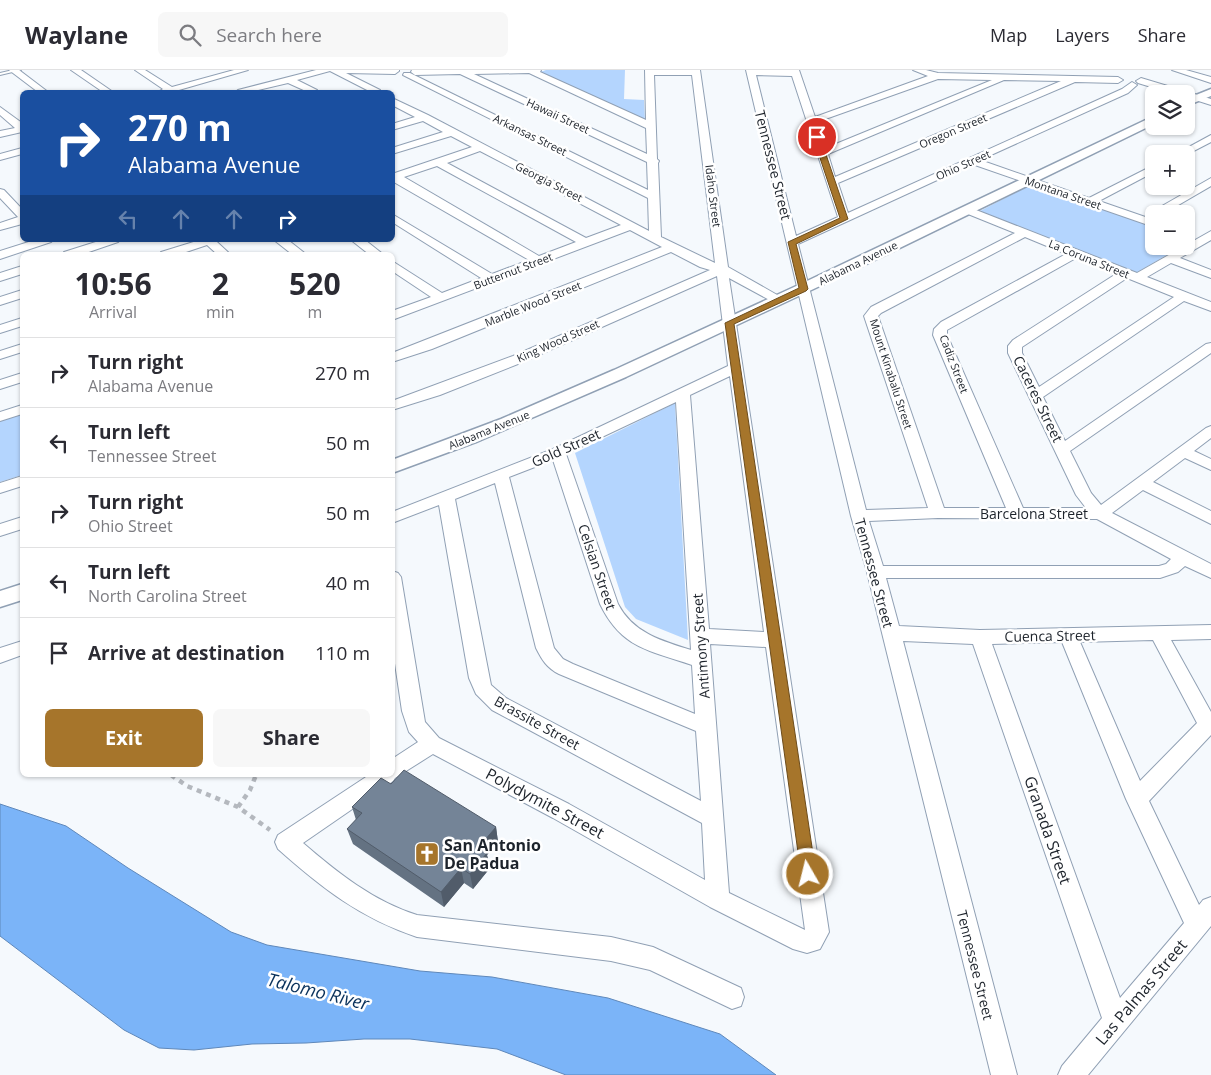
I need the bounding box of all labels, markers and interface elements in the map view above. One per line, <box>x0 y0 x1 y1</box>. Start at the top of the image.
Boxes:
search box <box>158 12 508 57</box>
text: Waylane <box>25 18 128 51</box>
icon: search <box>176 21 204 49</box>
text: Search here <box>216 22 322 48</box>
text: Map <box>990 23 1027 47</box>
text: Layers <box>1055 23 1110 47</box>
text: Share <box>1138 23 1186 47</box>
map controls <box>1145 85 1195 255</box>
button: layers <box>1145 85 1195 135</box>
street label: Hawaii Street <box>524 94 592 137</box>
text: 270 m <box>128 104 232 151</box>
street label: Tennessee Street <box>751 108 796 222</box>
icon: right <box>45 110 110 175</box>
street label: Arkansas Street <box>491 110 570 159</box>
street label: Oregon Street <box>917 110 989 152</box>
pin <box>796 116 838 158</box>
icon: arrive <box>803 123 831 151</box>
button: + <box>1145 145 1195 195</box>
street label: Ohio Street <box>933 146 993 183</box>
text: Alabama Avenue <box>128 149 300 179</box>
street label: Georgia Street <box>513 158 586 205</box>
street label: Idaho Street <box>702 164 725 228</box>
street label: Montana Street <box>1023 172 1103 213</box>
icon: left <box>114 205 142 233</box>
icon: ahead <box>167 205 195 233</box>
icon: ahead <box>220 205 248 233</box>
icon: right <box>273 205 301 233</box>
button: − <box>1145 205 1195 255</box>
street label: La Coruna Street <box>1047 235 1132 282</box>
street label: Alabama Avenue <box>816 237 900 288</box>
street label: Butternut Street <box>471 249 554 292</box>
text: 10:56 <box>74 263 152 304</box>
text: 2 <box>212 263 229 304</box>
text: 520 <box>289 263 341 304</box>
street label: Marble Wood Street <box>482 277 583 330</box>
text: Arrival <box>89 301 137 323</box>
text: min <box>206 301 235 323</box>
text: m <box>307 301 322 323</box>
street label: King Wood Street <box>514 316 601 365</box>
street label: Mount Kinabalu Street <box>867 317 916 431</box>
street label: Cadiz Street <box>936 333 972 395</box>
text: Turn right <box>88 349 183 375</box>
street label: Caceres Street <box>1009 352 1068 445</box>
icon: right <box>45 359 73 387</box>
text: 270 m <box>315 360 370 386</box>
text: Alabama Avenue <box>88 375 213 397</box>
street label: Alabama Avenue <box>446 406 532 453</box>
text: Turn left <box>88 419 170 445</box>
street label: Gold Street <box>528 424 603 471</box>
icon: left <box>45 429 73 457</box>
text: 50 m <box>326 430 370 456</box>
text: Tennessee Street <box>88 445 216 467</box>
text: Turn right <box>88 489 183 515</box>
icon: right <box>45 499 73 527</box>
text: 50 m <box>326 500 370 526</box>
street label: Barcelona Street <box>980 504 1088 523</box>
text: Ohio Street <box>88 515 173 537</box>
street label: Tennessee Street <box>851 516 898 630</box>
street label: Celsian Street <box>574 521 621 612</box>
text: Turn left <box>88 559 170 585</box>
icon: left <box>45 569 73 597</box>
text: 40 m <box>326 570 370 596</box>
text: North Carolina Street <box>88 585 247 607</box>
street label: Antimony Street <box>687 593 714 699</box>
street label: Cuenca Street <box>1004 625 1096 646</box>
icon: arrive <box>45 639 73 667</box>
text: Arrive at destination <box>88 640 285 666</box>
text: 110 m <box>315 640 370 666</box>
street label: Brassite Street <box>491 691 583 754</box>
button: Exit <box>45 709 203 767</box>
button: Share <box>213 709 370 767</box>
street label: Polydymite Street <box>482 762 608 844</box>
street label: Granada Street <box>1019 773 1077 887</box>
place label: San Antonio De Padua <box>444 834 541 874</box>
church icon: San Antonio De Padua <box>414 841 440 867</box>
position arrow <box>781 847 833 899</box>
street label: Tennessee Street <box>953 908 998 1022</box>
street label: Las Palmas Street <box>1090 934 1192 1050</box>
water label: Talomo River <box>265 967 372 1015</box>

